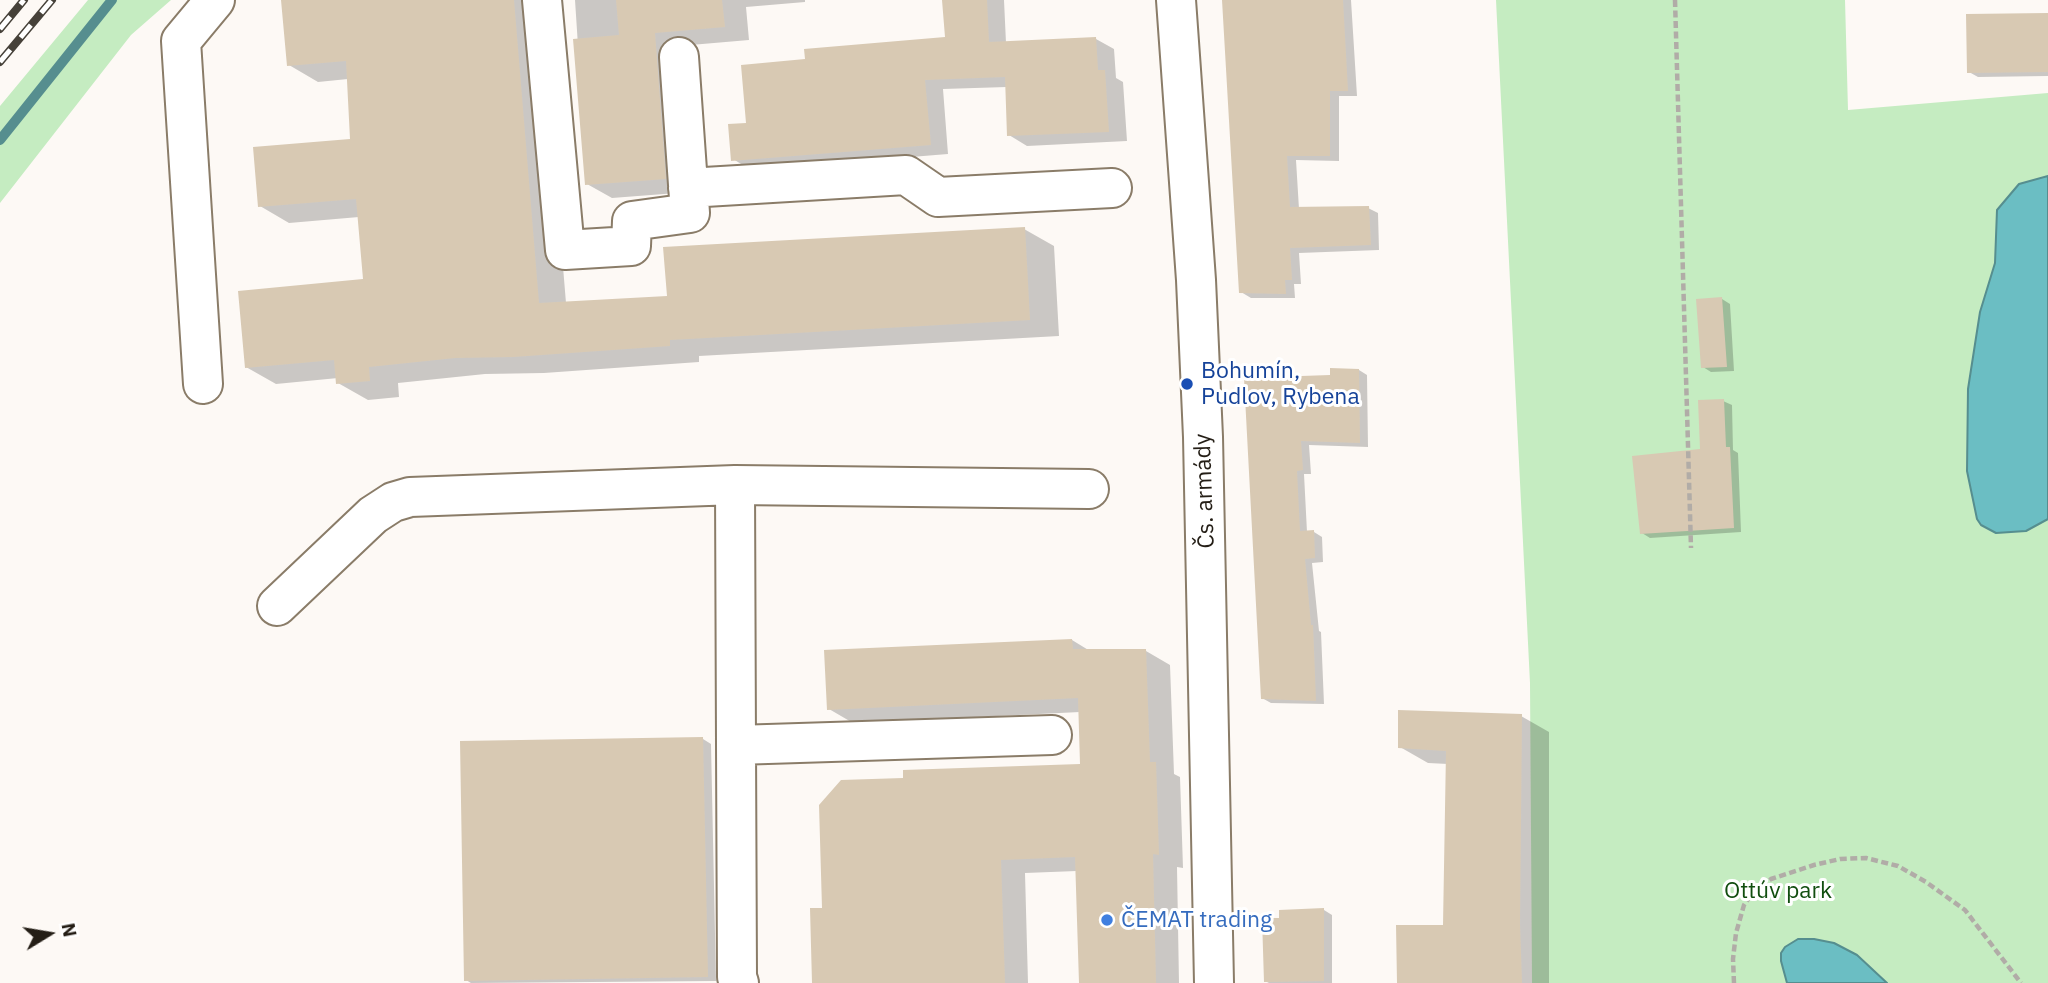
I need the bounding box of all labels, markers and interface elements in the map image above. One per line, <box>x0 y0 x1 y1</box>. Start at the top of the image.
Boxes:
place label: Bohumín, Pudlov, Rybena <box>1201 357 1360 411</box>
marker: Bohumín, Pudlov, Rybena <box>1179 376 1195 392</box>
street label: Čs. armády <box>1189 433 1221 549</box>
park label: Ottúv park <box>1724 877 1832 905</box>
north arrow <box>14 899 84 969</box>
place label: ČEMAT trading <box>1121 906 1272 934</box>
marker: ČEMAT trading <box>1099 912 1115 928</box>
text: N <box>57 921 83 939</box>

